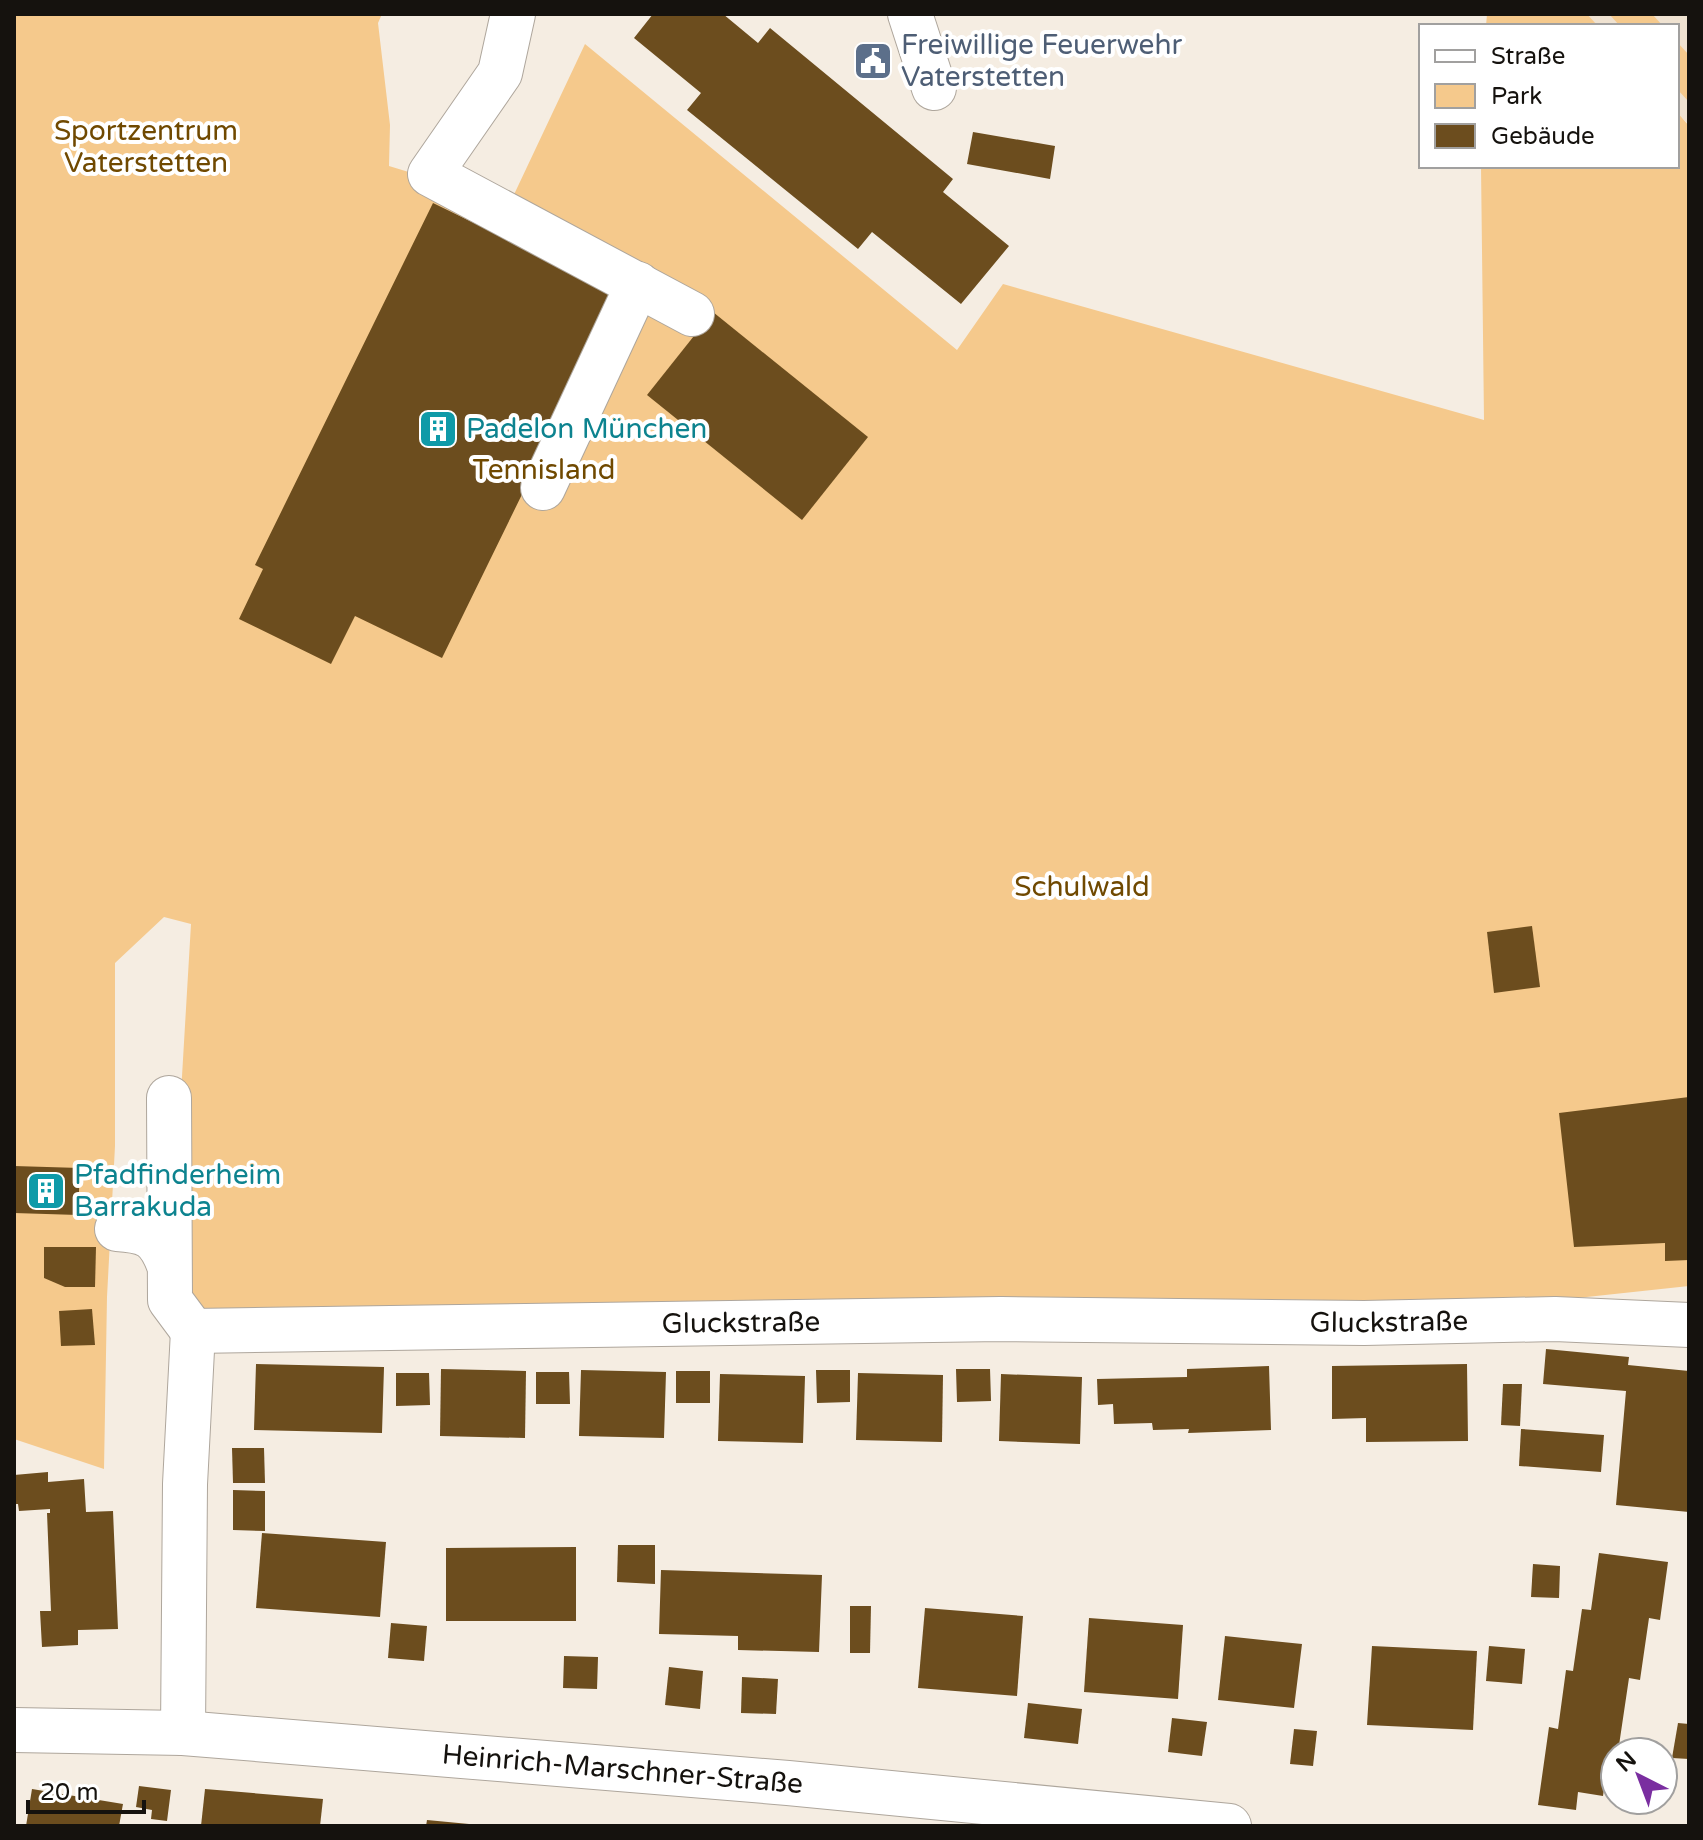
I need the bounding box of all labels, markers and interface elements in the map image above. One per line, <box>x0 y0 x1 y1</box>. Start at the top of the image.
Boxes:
legend <box>1419 24 1679 168</box>
place label: Freiwillige Feuerwehr Vaterstetten <box>901 28 1183 94</box>
public building icon: Freiwillige Feuerwehr Vaterstetten <box>852 40 894 82</box>
text: Straße <box>1491 42 1565 71</box>
text: Park <box>1491 82 1542 111</box>
park label: Sportzentrum Vaterstetten <box>54 114 238 180</box>
text: Gebäude <box>1491 122 1595 151</box>
building icon: Padelon München <box>417 408 459 450</box>
place label: Padelon München <box>466 412 707 446</box>
park label: Tennisland <box>472 453 616 487</box>
park label: Schulwald <box>1014 870 1150 904</box>
place label: Pfadfinderheim Barrakuda <box>74 1158 281 1224</box>
building icon: Pfadfinderheim Barrakuda <box>25 1170 67 1212</box>
street label: Gluckstraße <box>1309 1304 1469 1340</box>
street label: Gluckstraße <box>661 1305 821 1341</box>
north arrow <box>1599 1736 1679 1816</box>
street label: Heinrich-Marschner-Straße <box>441 1737 805 1801</box>
text: N <box>1611 1746 1642 1777</box>
scale bar <box>28 1764 144 1814</box>
text: 20 m <box>40 1778 98 1807</box>

